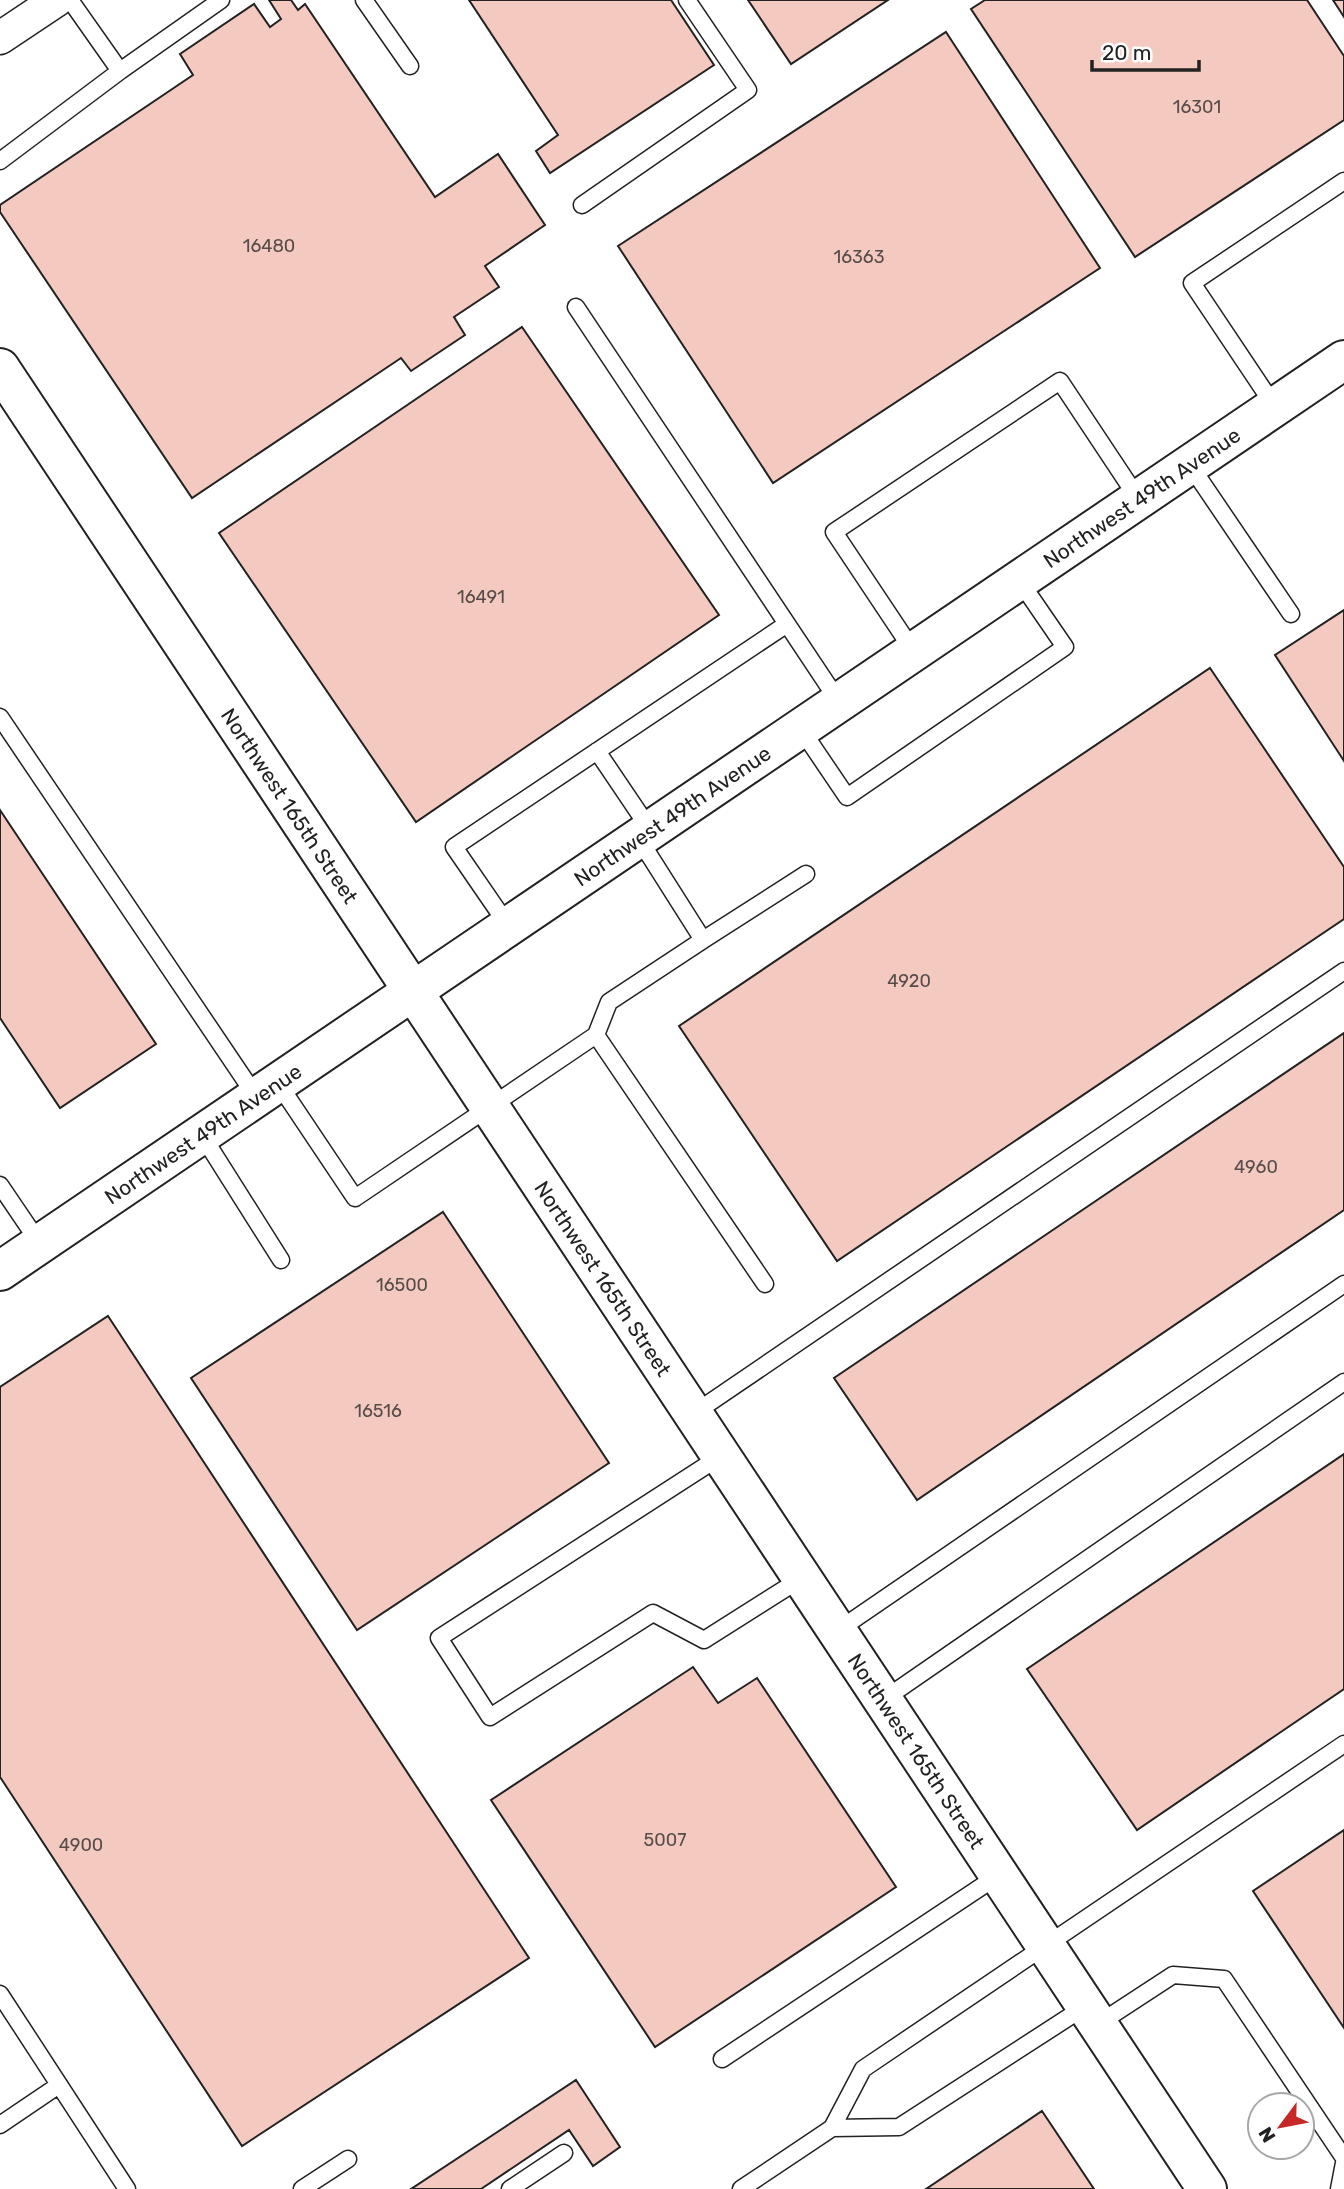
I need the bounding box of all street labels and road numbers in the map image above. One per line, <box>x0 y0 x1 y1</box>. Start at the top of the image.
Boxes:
street label: Northwest 49th Avenue <box>1038 422 1245 573</box>
street label: Northwest 165th Street <box>216 703 364 908</box>
street label: Northwest 49th Avenue <box>569 740 775 891</box>
street label: Northwest 49th Avenue <box>100 1058 306 1209</box>
street label: Northwest 165th Street <box>530 1176 677 1381</box>
street label: Northwest 165th Street <box>843 1648 990 1853</box>

